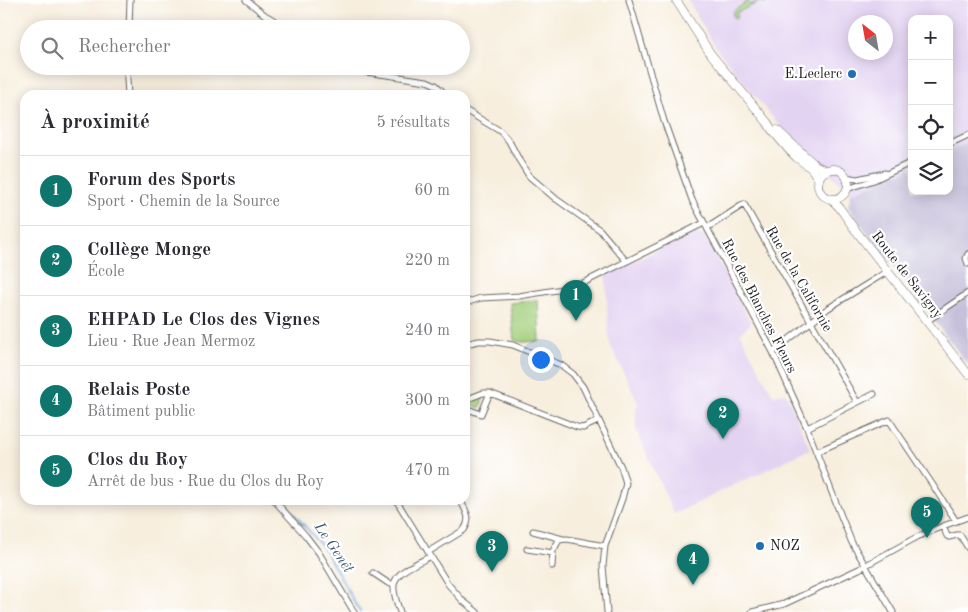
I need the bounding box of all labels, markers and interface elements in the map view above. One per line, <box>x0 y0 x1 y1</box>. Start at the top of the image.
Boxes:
north arrow <box>848 15 893 60</box>
map controls <box>908 15 953 195</box>
button: + <box>908 15 953 60</box>
search box <box>20 20 470 75</box>
icon: search <box>38 34 66 62</box>
text: Rechercher <box>78 38 171 57</box>
button: − <box>908 60 953 105</box>
place label: E.Leclerc <box>784 67 842 81</box>
marker: E.Leclerc <box>846 68 858 80</box>
button: locate <box>908 105 953 150</box>
text: À proximité <box>40 112 150 133</box>
text: 5 résultats <box>376 115 450 131</box>
button: layers <box>908 150 953 195</box>
text: Forum des Sports <box>87 171 235 190</box>
text: 1 <box>51 183 61 199</box>
text: 60 m <box>414 183 450 199</box>
text: Sport · Chemin de la Source <box>87 194 280 210</box>
street label: Rue de la Californie <box>763 224 835 334</box>
street label: Route de Savigny <box>869 229 946 322</box>
street label: Rue des Blanches Fleurs <box>719 237 799 375</box>
text: Collège Monge <box>87 241 211 260</box>
text: 2 <box>51 253 61 269</box>
text: 220 m <box>405 253 450 269</box>
text: École <box>87 264 125 280</box>
pin: 1 <box>560 280 592 321</box>
text: EHPAD Le Clos des Vignes <box>87 311 320 330</box>
text: 3 <box>51 323 61 339</box>
text: 240 m <box>405 323 450 339</box>
text: Lieu · Rue Jean Mermoz <box>87 334 255 350</box>
your location <box>528 347 554 373</box>
text: Relais Poste <box>87 381 190 400</box>
text: 4 <box>51 393 61 409</box>
text: 300 m <box>405 393 450 409</box>
pin: 2 <box>707 398 739 439</box>
text: Bâtiment public <box>87 404 195 420</box>
text: Clos du Roy <box>87 451 188 470</box>
text: 5 <box>51 463 61 479</box>
text: 470 m <box>405 463 450 479</box>
text: Arrêt de bus · Rue du Clos du Roy <box>87 474 324 490</box>
pin: 5 <box>911 497 943 538</box>
water label: Le Genêt <box>310 519 355 576</box>
pin: 3 <box>476 531 508 572</box>
place label: NOZ <box>770 539 800 553</box>
marker: NOZ <box>754 540 766 552</box>
pin: 4 <box>677 544 709 585</box>

